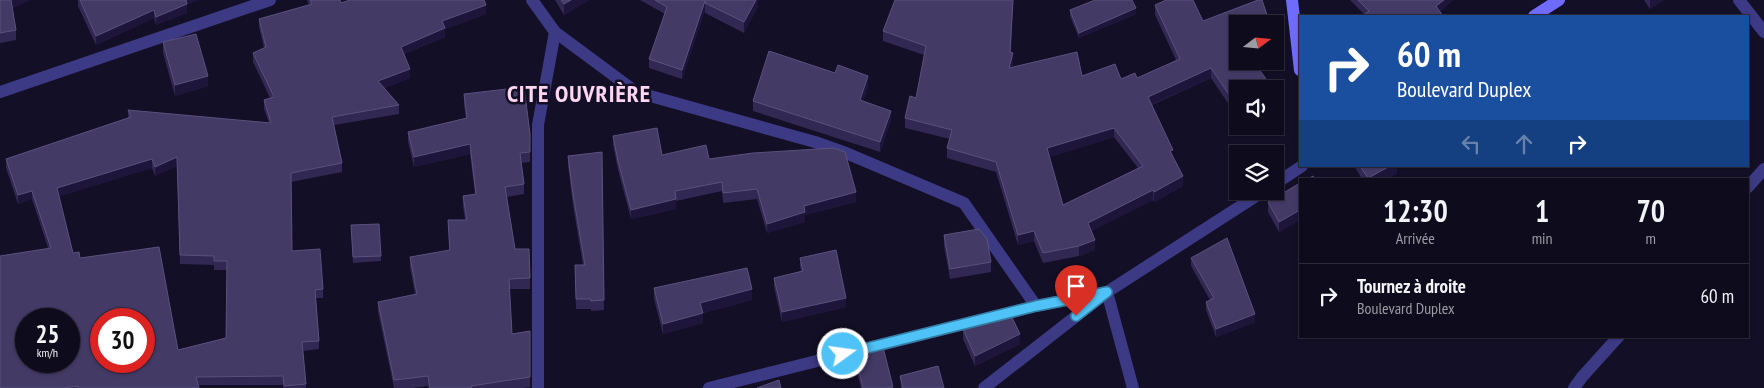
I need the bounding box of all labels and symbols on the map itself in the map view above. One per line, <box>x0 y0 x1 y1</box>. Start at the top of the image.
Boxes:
north arrow <box>1229 15 1284 70</box>
district label: CITE OUVRIÈRE <box>507 78 651 109</box>
pin <box>1055 265 1097 316</box>
speed limit sign: 30 <box>90 308 155 373</box>
position arrow <box>816 327 868 379</box>

